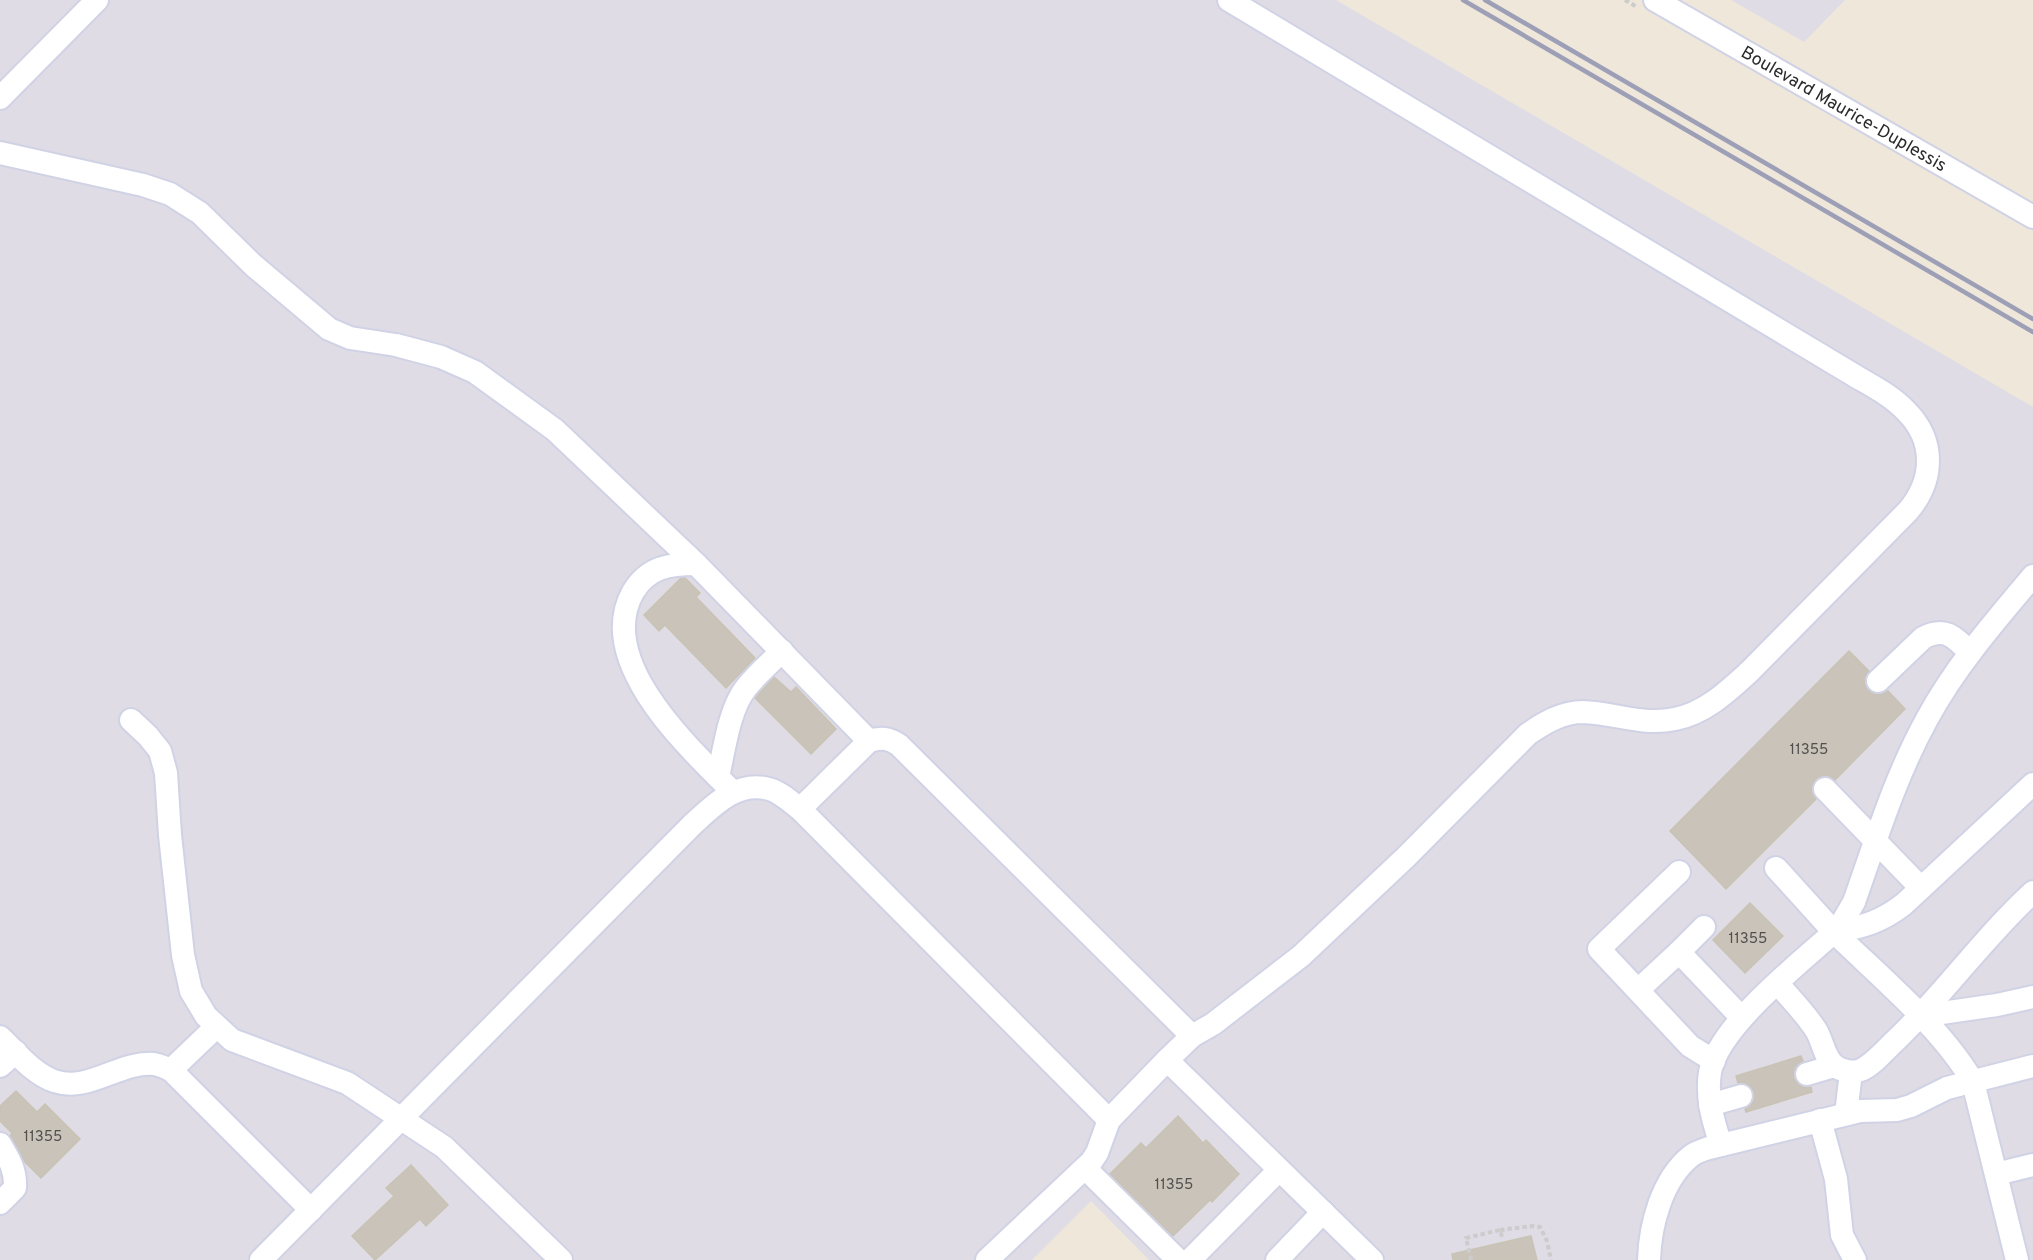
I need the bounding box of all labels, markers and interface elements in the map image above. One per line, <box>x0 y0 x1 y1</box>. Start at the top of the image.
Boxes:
street label: Boulevard Maurice-Duplessis <box>1736 42 1950 178</box>
house number: 11355 <box>1790 741 1828 760</box>
house number: 11355 <box>1729 930 1767 949</box>
house number: 11355 <box>24 1128 62 1147</box>
house number: 11355 <box>1155 1176 1193 1195</box>

